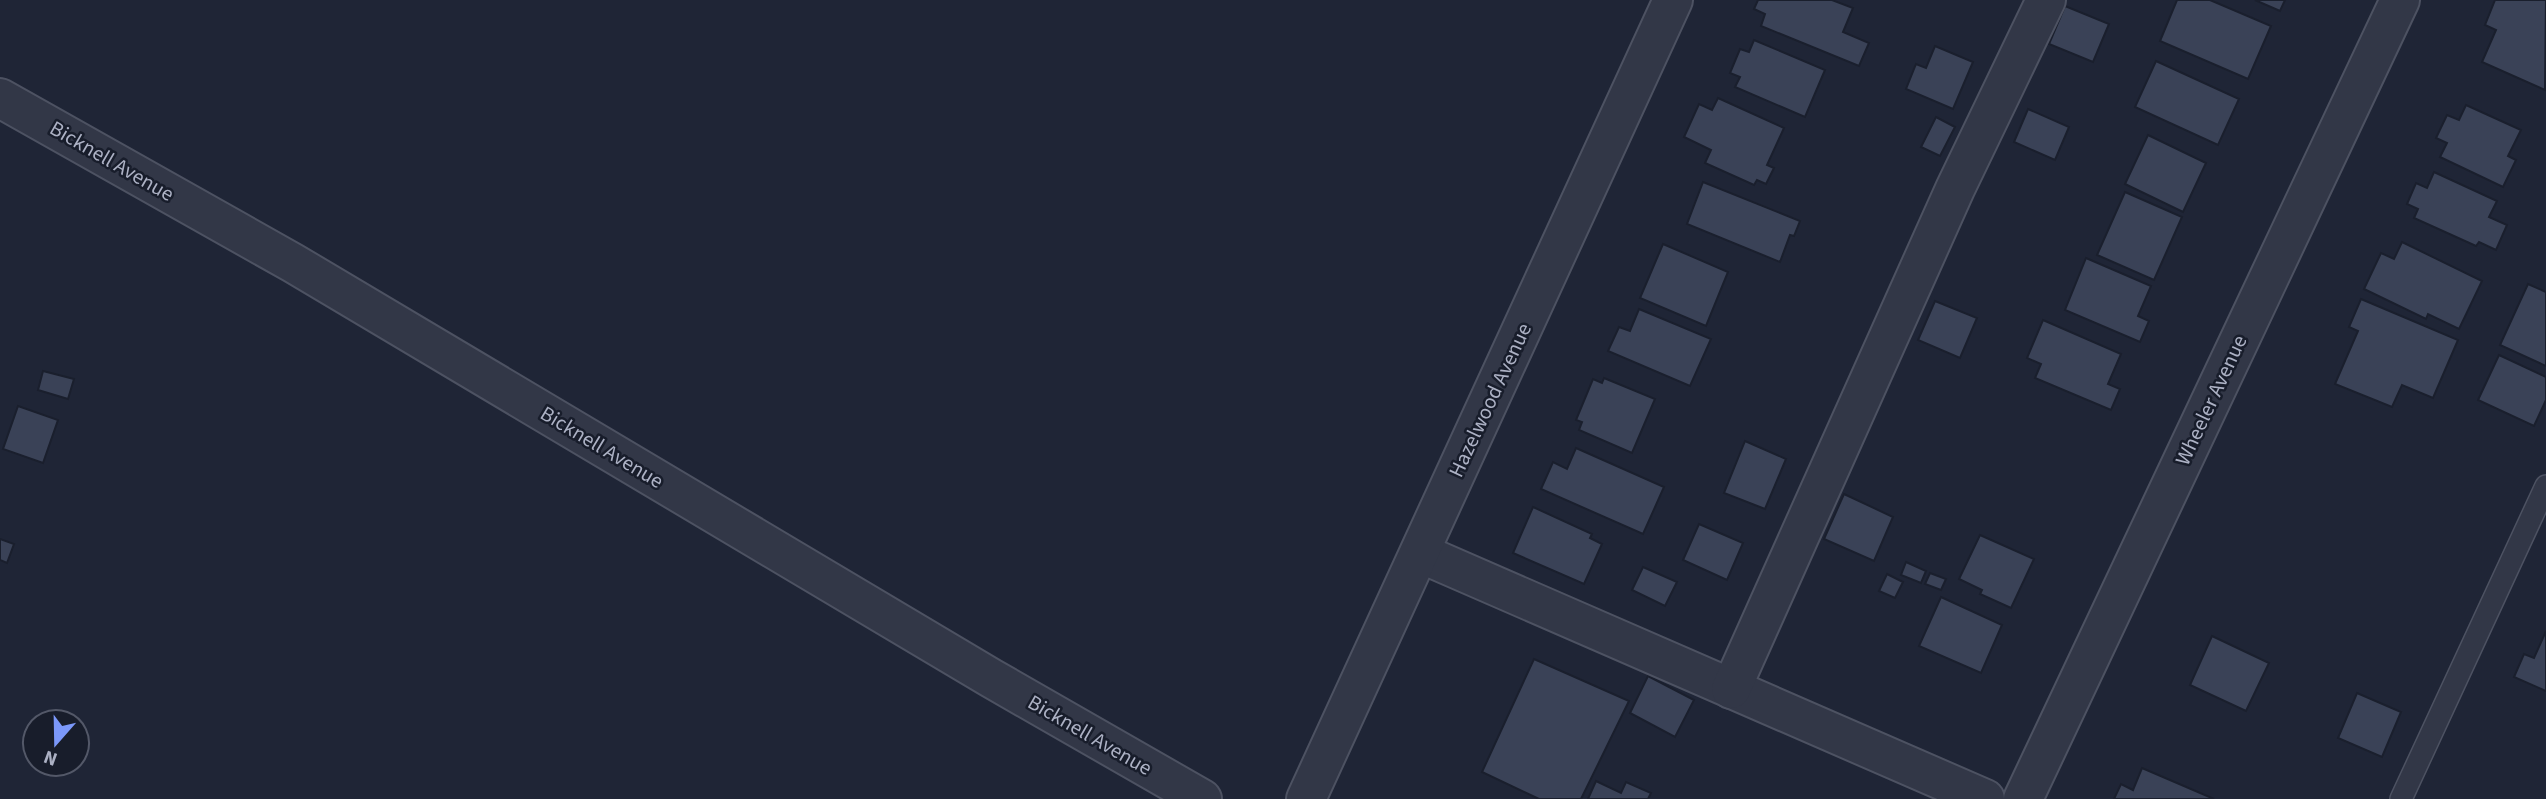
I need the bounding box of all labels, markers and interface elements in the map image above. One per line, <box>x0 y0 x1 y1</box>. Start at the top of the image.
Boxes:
street label: Bicknell Avenue <box>44 113 180 209</box>
street label: Hazelwood Avenue <box>1441 318 1539 482</box>
street label: Wheeler Avenue <box>2168 330 2254 470</box>
street label: Bicknell Avenue <box>535 398 669 496</box>
street label: Bicknell Avenue <box>1022 687 1158 783</box>
north arrow <box>21 708 91 778</box>
text: N <box>40 743 61 772</box>

